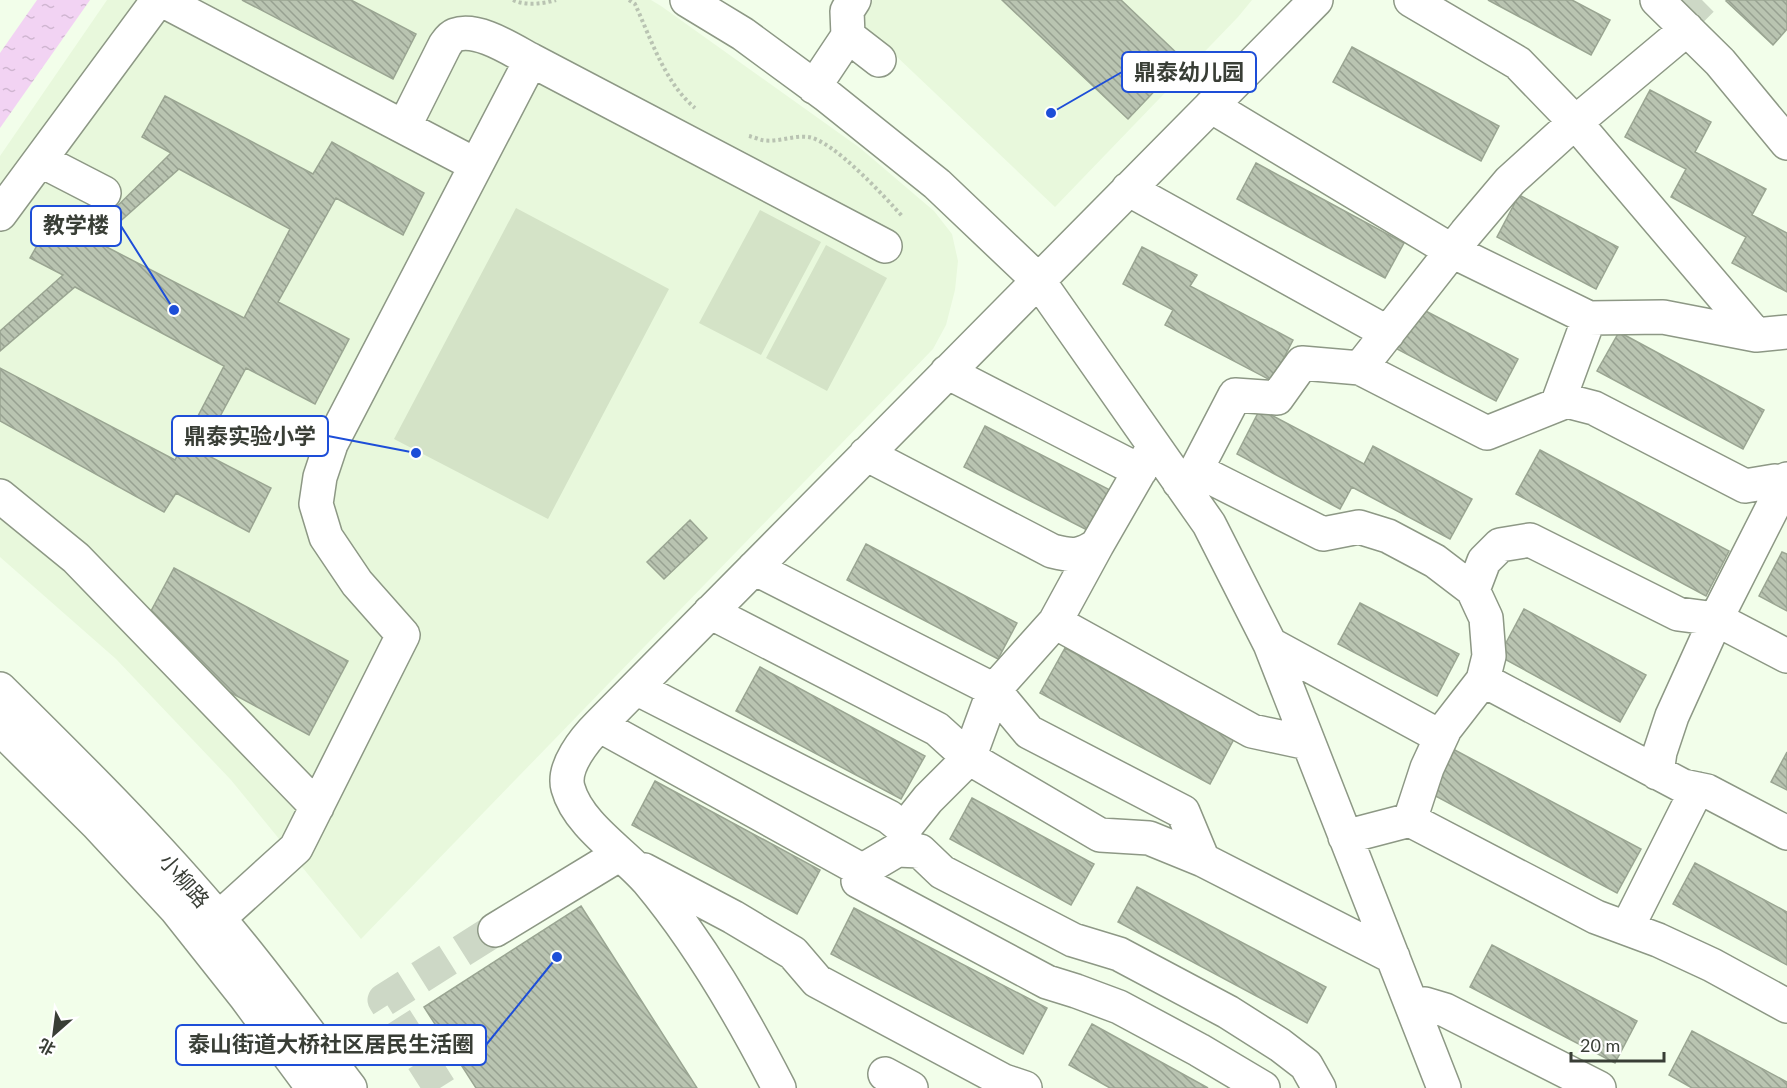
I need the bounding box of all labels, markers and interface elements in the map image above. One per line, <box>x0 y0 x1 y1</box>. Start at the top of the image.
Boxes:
callout: 鼎泰幼儿园 <box>1122 52 1256 92</box>
text: 鼎泰幼儿园 <box>1134 58 1244 85</box>
callout: 教学楼 <box>31 206 121 246</box>
text: 教学楼 <box>43 211 109 238</box>
callout: 鼎泰实验小学 <box>172 416 328 456</box>
text: 鼎泰实验小学 <box>184 422 316 449</box>
street label: 小柳路 <box>155 848 215 912</box>
north arrow <box>24 1004 84 1064</box>
callout: 泰山街道大桥社区居民生活圈 <box>176 1025 486 1065</box>
scale bar <box>1571 1025 1664 1063</box>
text: 泰山街道大桥社区居民生活圈 <box>188 1030 474 1057</box>
text: 20 m <box>1580 1034 1620 1056</box>
text: 北 <box>35 1036 58 1060</box>

